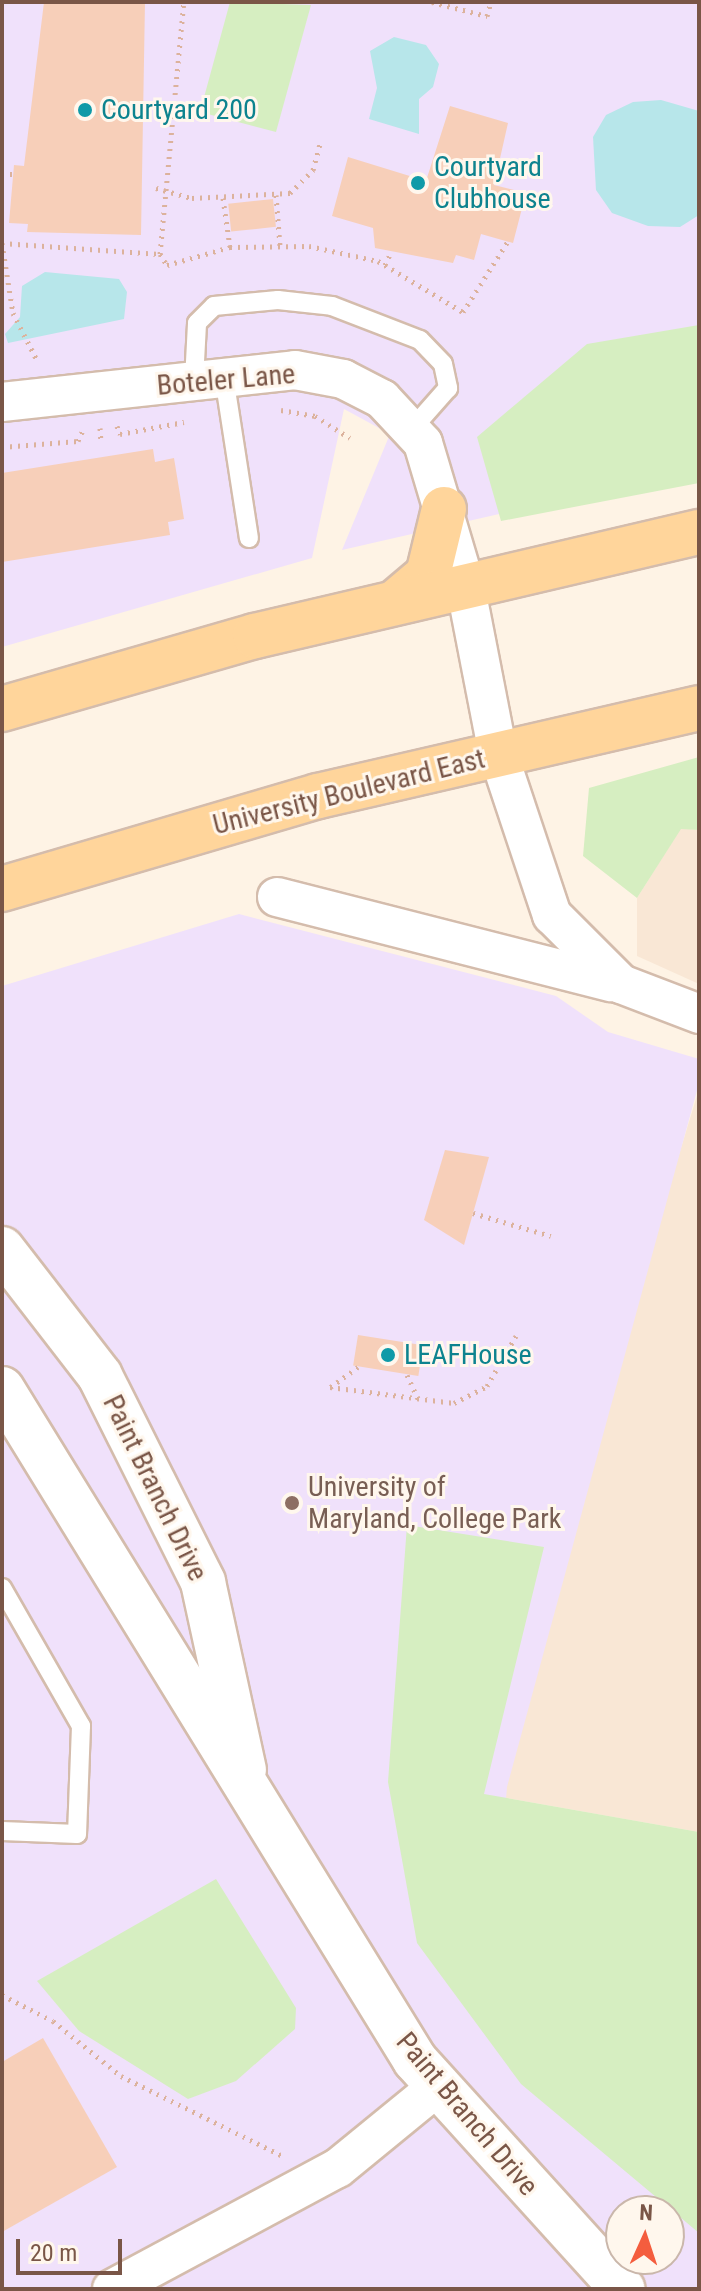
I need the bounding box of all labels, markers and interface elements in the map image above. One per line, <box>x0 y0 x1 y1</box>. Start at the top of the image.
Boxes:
place label: Courtyard 200 <box>101 93 257 127</box>
marker: Courtyard 200 <box>76 101 94 119</box>
place label: Courtyard Clubhouse <box>434 150 551 216</box>
marker: Courtyard Clubhouse <box>409 174 427 192</box>
street label: Boteler Lane <box>155 357 297 403</box>
street label: University Boulevard East <box>210 742 488 842</box>
place label: LEAFHouse <box>404 1338 532 1372</box>
marker: LEAFHouse <box>379 1346 397 1364</box>
street label: Paint Branch Drive <box>96 1390 214 1586</box>
place label: University of Maryland, College Park <box>308 1470 561 1536</box>
marker: University of Maryland, College Park <box>283 1494 301 1512</box>
street label: Paint Branch Drive <box>389 2026 545 2202</box>
north arrow <box>605 2195 685 2275</box>
text: N <box>639 2200 654 2225</box>
scale bar <box>20 2223 126 2273</box>
text: 20 m <box>30 2239 77 2267</box>

